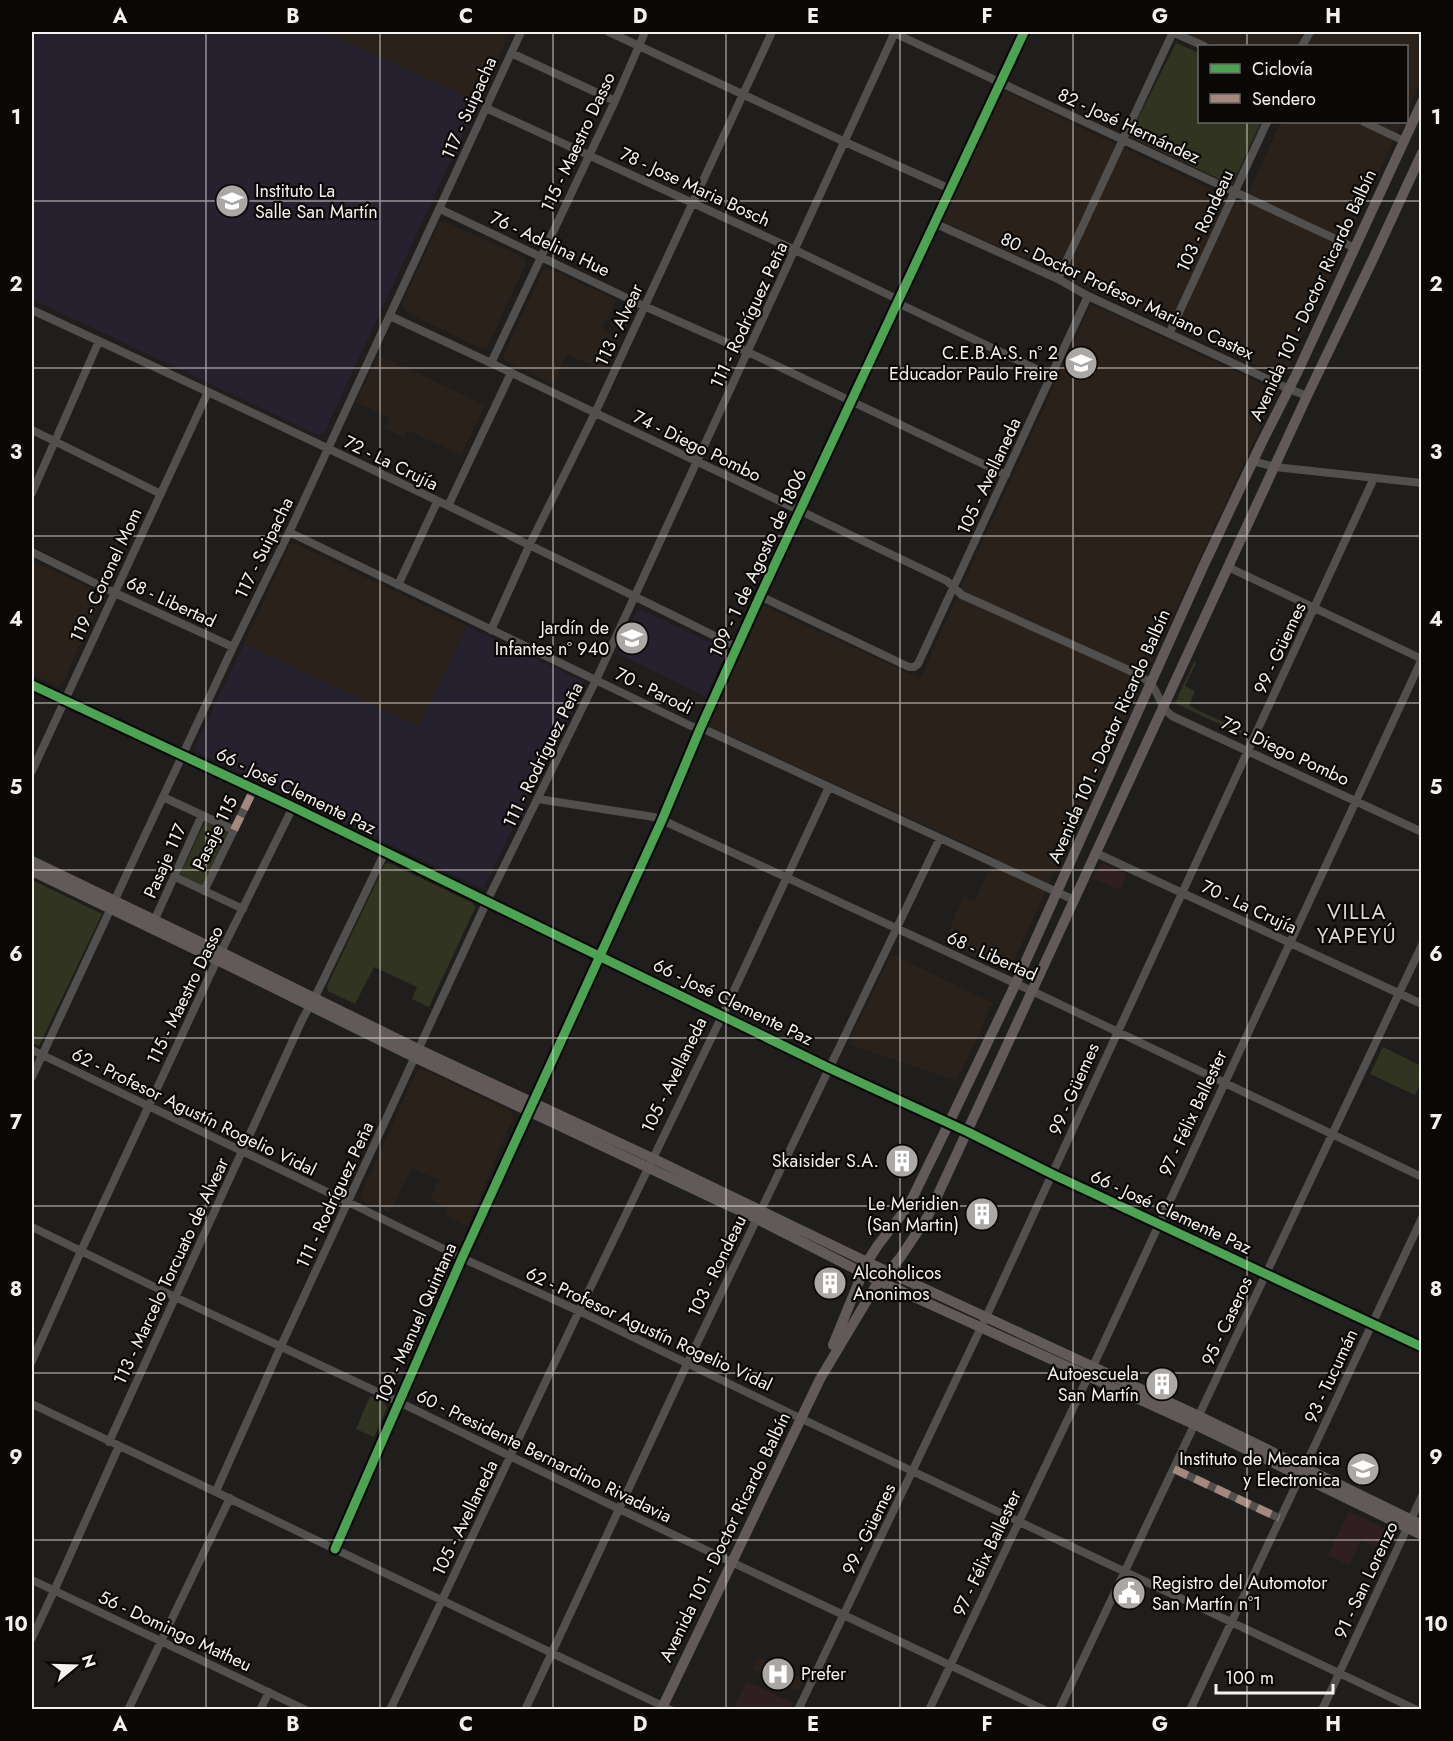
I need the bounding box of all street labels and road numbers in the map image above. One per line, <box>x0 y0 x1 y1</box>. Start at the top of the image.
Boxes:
street label: 117 - Suipacha <box>435 53 503 163</box>
street label: 115 - Maestro Dasso <box>534 68 622 216</box>
street label: 82 - José Hernández <box>1054 82 1205 171</box>
street label: 78 - Jose Maria Bosch <box>616 141 774 233</box>
street label: Avenida 101 - Doctor Ricardo Balbín <box>1243 165 1383 425</box>
street label: 103 - Rondeau <box>1170 166 1240 276</box>
street label: 76 - Adelina Hue <box>486 205 614 283</box>
street label: 80 - Doctor Profesor Mariano Castex <box>996 226 1258 366</box>
street label: 111 - Rodríguez Peña <box>704 237 794 393</box>
street label: 113 - Alvear <box>589 279 650 371</box>
street label: 74 - Diego Pombo <box>629 404 766 488</box>
street label: 105 - Avellaneda <box>951 413 1027 539</box>
street label: 72 - La Crujía <box>339 429 443 497</box>
street label: 109 - 1 de Agosto de 1806 <box>703 465 813 661</box>
street label: 117 - Suipacha <box>228 493 300 603</box>
street label: 119 - Coronel Mom <box>63 503 149 647</box>
street label: 68 - Libertad <box>122 570 220 634</box>
street label: 99 - Güemes <box>1247 598 1313 698</box>
street label: Avenida 101 - Doctor Ricardo Balbín <box>1041 605 1177 867</box>
street label: 70 - Parodi <box>611 661 697 721</box>
street label: 111 - Rodríguez Peña <box>496 678 590 832</box>
street label: 72 - Diego Pombo <box>1216 710 1354 792</box>
street label: 66 - José Clemente Paz <box>212 741 381 841</box>
street label: Pasaje 115 <box>186 792 244 874</box>
street label: Pasaje 117 <box>137 819 193 902</box>
street label: 70 - La Crujía <box>1197 873 1301 941</box>
street label: 115 - Maestro Dasso <box>140 921 230 1069</box>
street label: 68 - Libertad <box>943 924 1041 988</box>
street label: 66 - José Clemente Paz <box>649 952 818 1052</box>
street label: 105 - Avellaneda <box>635 1013 713 1137</box>
street label: 99 - Güemes <box>1042 1039 1106 1139</box>
street label: 62 - Profesor Agustín Rogelio Vidal <box>67 1041 321 1183</box>
street label: 97 - Félix Ballester <box>1152 1045 1234 1180</box>
street label: 111 - Rodríguez Peña <box>290 1117 380 1273</box>
street label: 113 - Marcelo Torcuato de Alvear <box>107 1152 236 1389</box>
street label: 66 - José Clemente Paz <box>1086 1163 1257 1261</box>
street label: 103 - Rondeau <box>681 1211 753 1321</box>
street label: 109 - Manuel Quintana <box>369 1238 463 1408</box>
street label: 62 - Profesor Agustín Rogelio Vidal <box>521 1260 777 1398</box>
street label: 95 - Caseros <box>1195 1272 1259 1370</box>
street label: 93 - Tucumán <box>1298 1325 1364 1427</box>
street label: 60 - Presidente Bernardino Rivadavia <box>412 1383 676 1529</box>
street label: Avenida 101 - Doctor Ricardo Balbín <box>653 1408 797 1666</box>
street label: 105 - Avellaneda <box>426 1456 504 1580</box>
street label: 99 - Güemes <box>836 1479 902 1579</box>
street label: 97 - Félix Ballester <box>946 1485 1028 1620</box>
street label: 91 - San Lorenzo <box>1327 1517 1405 1643</box>
street label: 56 - Domingo Matheu <box>94 1584 256 1678</box>

